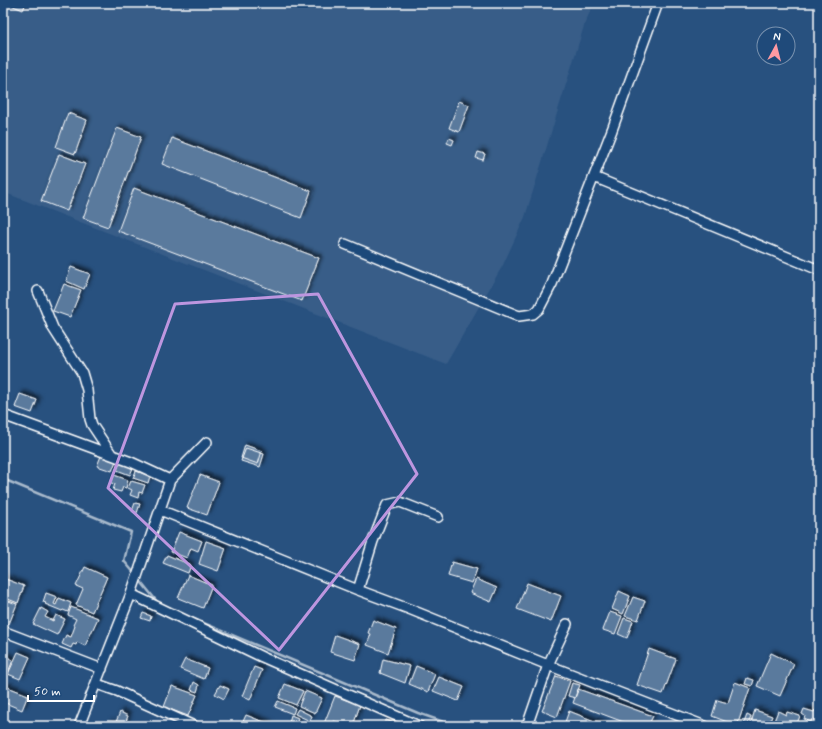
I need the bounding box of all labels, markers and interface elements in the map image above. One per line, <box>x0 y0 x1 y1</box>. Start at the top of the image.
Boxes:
north arrow <box>756 26 796 66</box>
text: N <box>773 30 782 44</box>
scale bar <box>28 677 94 703</box>
text: 50 m <box>34 684 61 700</box>

